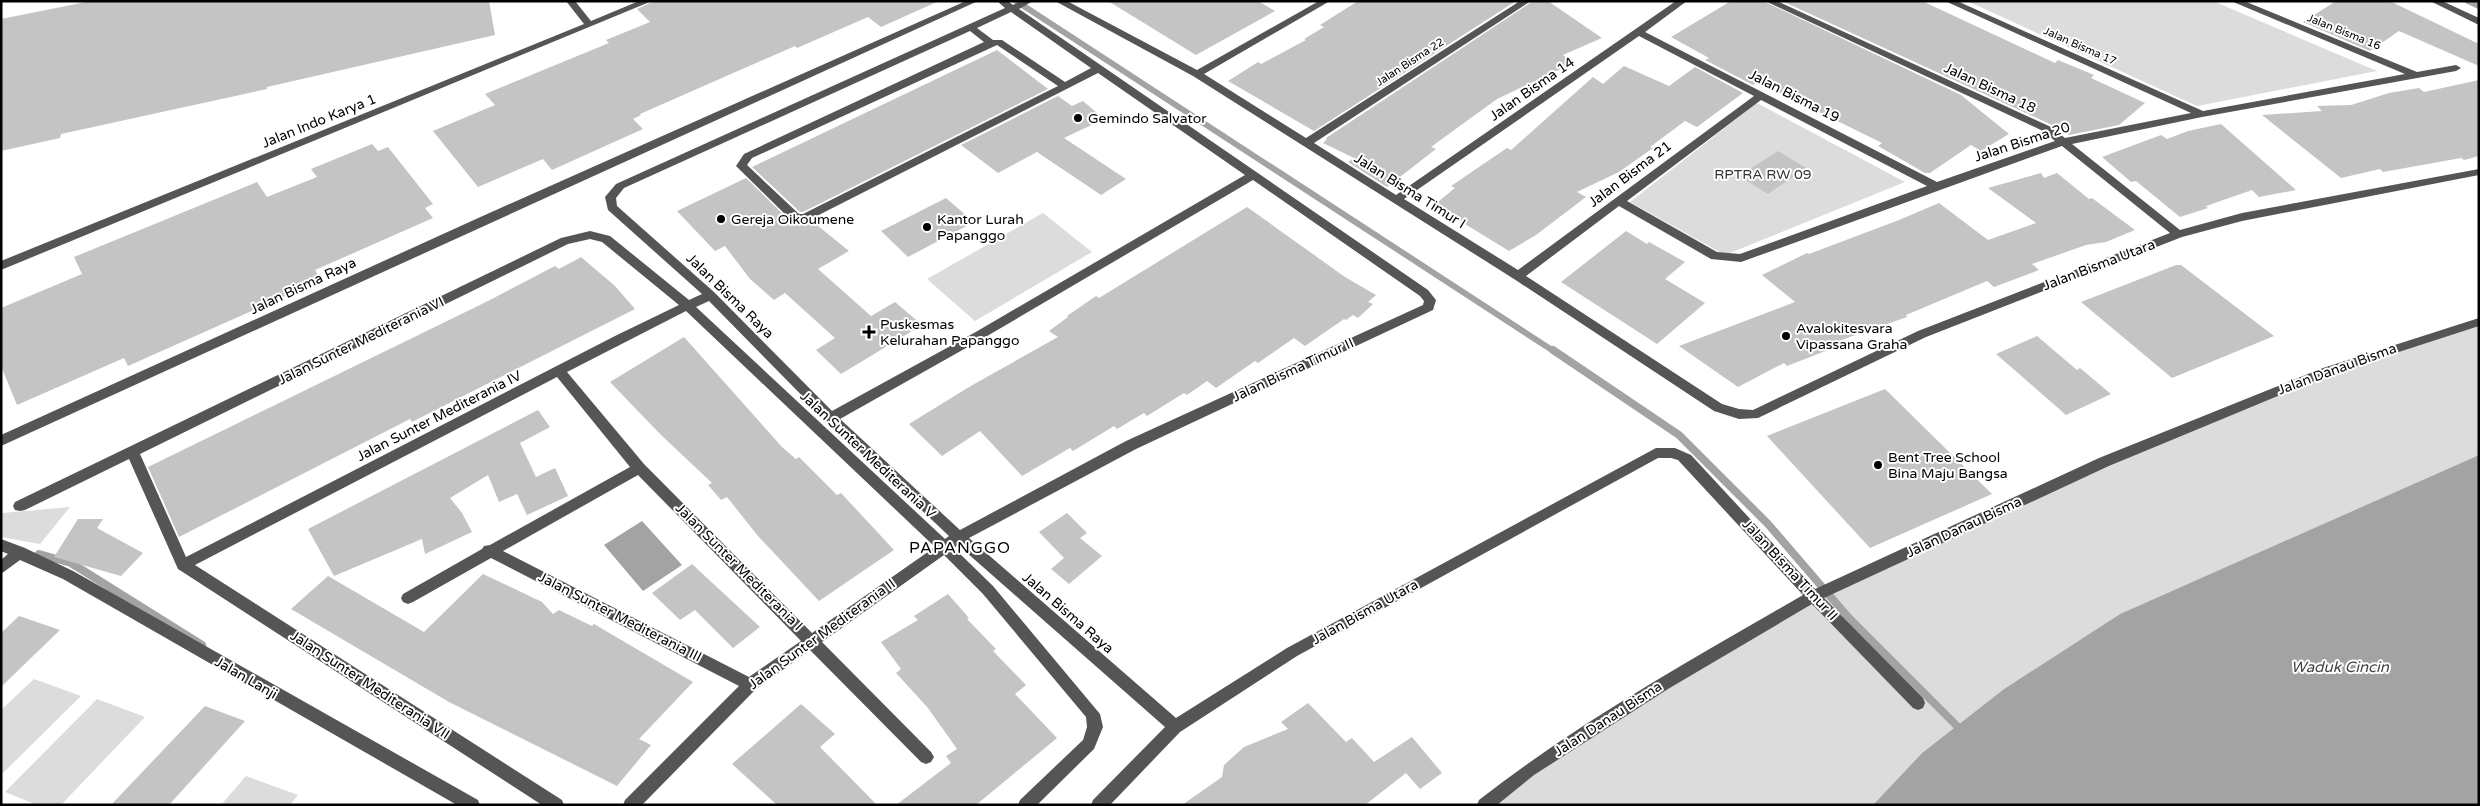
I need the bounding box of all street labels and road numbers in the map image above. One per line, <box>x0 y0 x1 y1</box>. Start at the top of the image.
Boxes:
street label: Jalan Bisma 16 <box>2305 11 2383 53</box>
street label: Jalan Bisma 17 <box>2042 24 2118 68</box>
street label: Jalan Bisma 22 <box>1374 35 1446 89</box>
street label: Jalan Bisma 14 <box>1486 53 1578 125</box>
street label: Jalan Bisma 18 <box>1941 59 2039 117</box>
street label: Jalan Bisma 19 <box>1746 66 1842 126</box>
street label: Jalan Indo Karya 1 <box>259 90 379 152</box>
street label: Jalan Bisma 20 <box>1972 118 2072 165</box>
street label: Jalan Bisma 21 <box>1585 137 1675 211</box>
street label: Jalan Bisma Timur I <box>1351 150 1469 232</box>
street label: Jalan Bisma Utara <box>2040 236 2158 294</box>
street label: Jalan Bisma Raya <box>683 250 777 342</box>
street label: Jalan Bisma Raya <box>247 254 359 318</box>
street label: Jalan Sunter Mediterania VI <box>275 293 447 389</box>
street label: Jalan Bisma Timur II <box>1229 334 1357 406</box>
street label: Jalan Danau Bisma <box>2275 340 2399 398</box>
street label: Jalan Sunter Mediterania IV <box>354 367 524 465</box>
street label: Jalan Sunter Mediterania V <box>797 388 939 522</box>
street label: Jalan Danau Bisma <box>1904 493 2024 561</box>
street label: Jalan Sunter Mediterania I <box>672 500 806 634</box>
street label: Jalan Bisma Timur II <box>1739 516 1841 624</box>
street label: Jalan Sunter Mediterania III <box>536 568 704 666</box>
street label: Jalan Bisma Raya <box>1019 569 1117 657</box>
street label: Jalan Sunter Mediterania II <box>745 575 899 693</box>
street label: Jalan Bisma Utara <box>1309 576 1421 648</box>
street label: Jalan Sunter Mediterania VII <box>287 627 453 743</box>
street label: Jalan Lanji <box>212 653 280 703</box>
street label: Jalan Danau Bisma <box>1551 678 1665 760</box>

